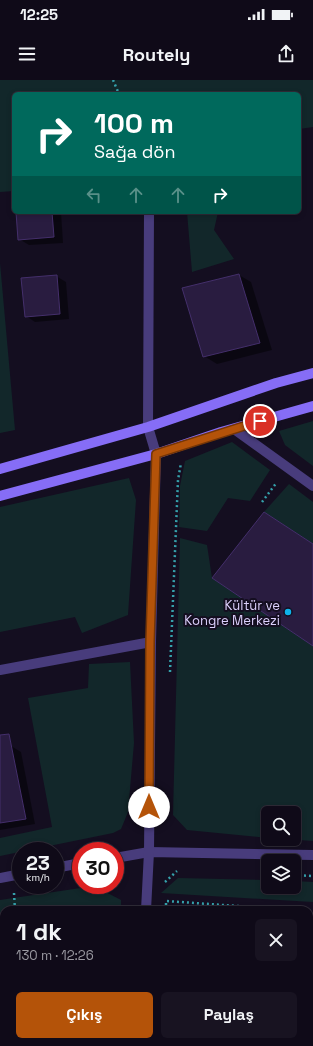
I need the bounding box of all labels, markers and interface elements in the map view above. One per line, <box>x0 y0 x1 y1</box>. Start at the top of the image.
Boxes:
text: 12:25 <box>20 5 58 24</box>
icon: menu <box>16 43 38 65</box>
text: Routely <box>123 43 190 66</box>
icon: share <box>275 43 297 65</box>
text: 100 m <box>94 105 174 141</box>
icon: right <box>28 108 80 160</box>
text: Sağa dön <box>94 140 175 163</box>
icon: left <box>83 184 105 206</box>
icon: ahead <box>125 184 147 206</box>
icon: ahead <box>167 184 189 206</box>
icon: right <box>209 184 231 206</box>
pin <box>243 404 277 438</box>
icon: arrive <box>249 410 271 432</box>
place label: Kültür ve Kongre Merkezi <box>184 597 280 629</box>
marker: Kültür ve Kongre Merkezi <box>283 607 293 617</box>
position arrow <box>128 786 170 828</box>
map controls <box>261 806 301 894</box>
button: search <box>261 806 301 846</box>
speed limit sign: 30 <box>72 842 124 894</box>
text: 23 <box>26 850 50 876</box>
button: layers <box>261 854 301 894</box>
text: km/h <box>26 871 50 884</box>
text: 1 dk <box>16 916 62 947</box>
button: close <box>255 919 297 961</box>
text: 130 m · 12:26 <box>16 947 94 964</box>
button: Çıkış <box>16 992 153 1038</box>
button: Paylaş <box>161 992 297 1038</box>

